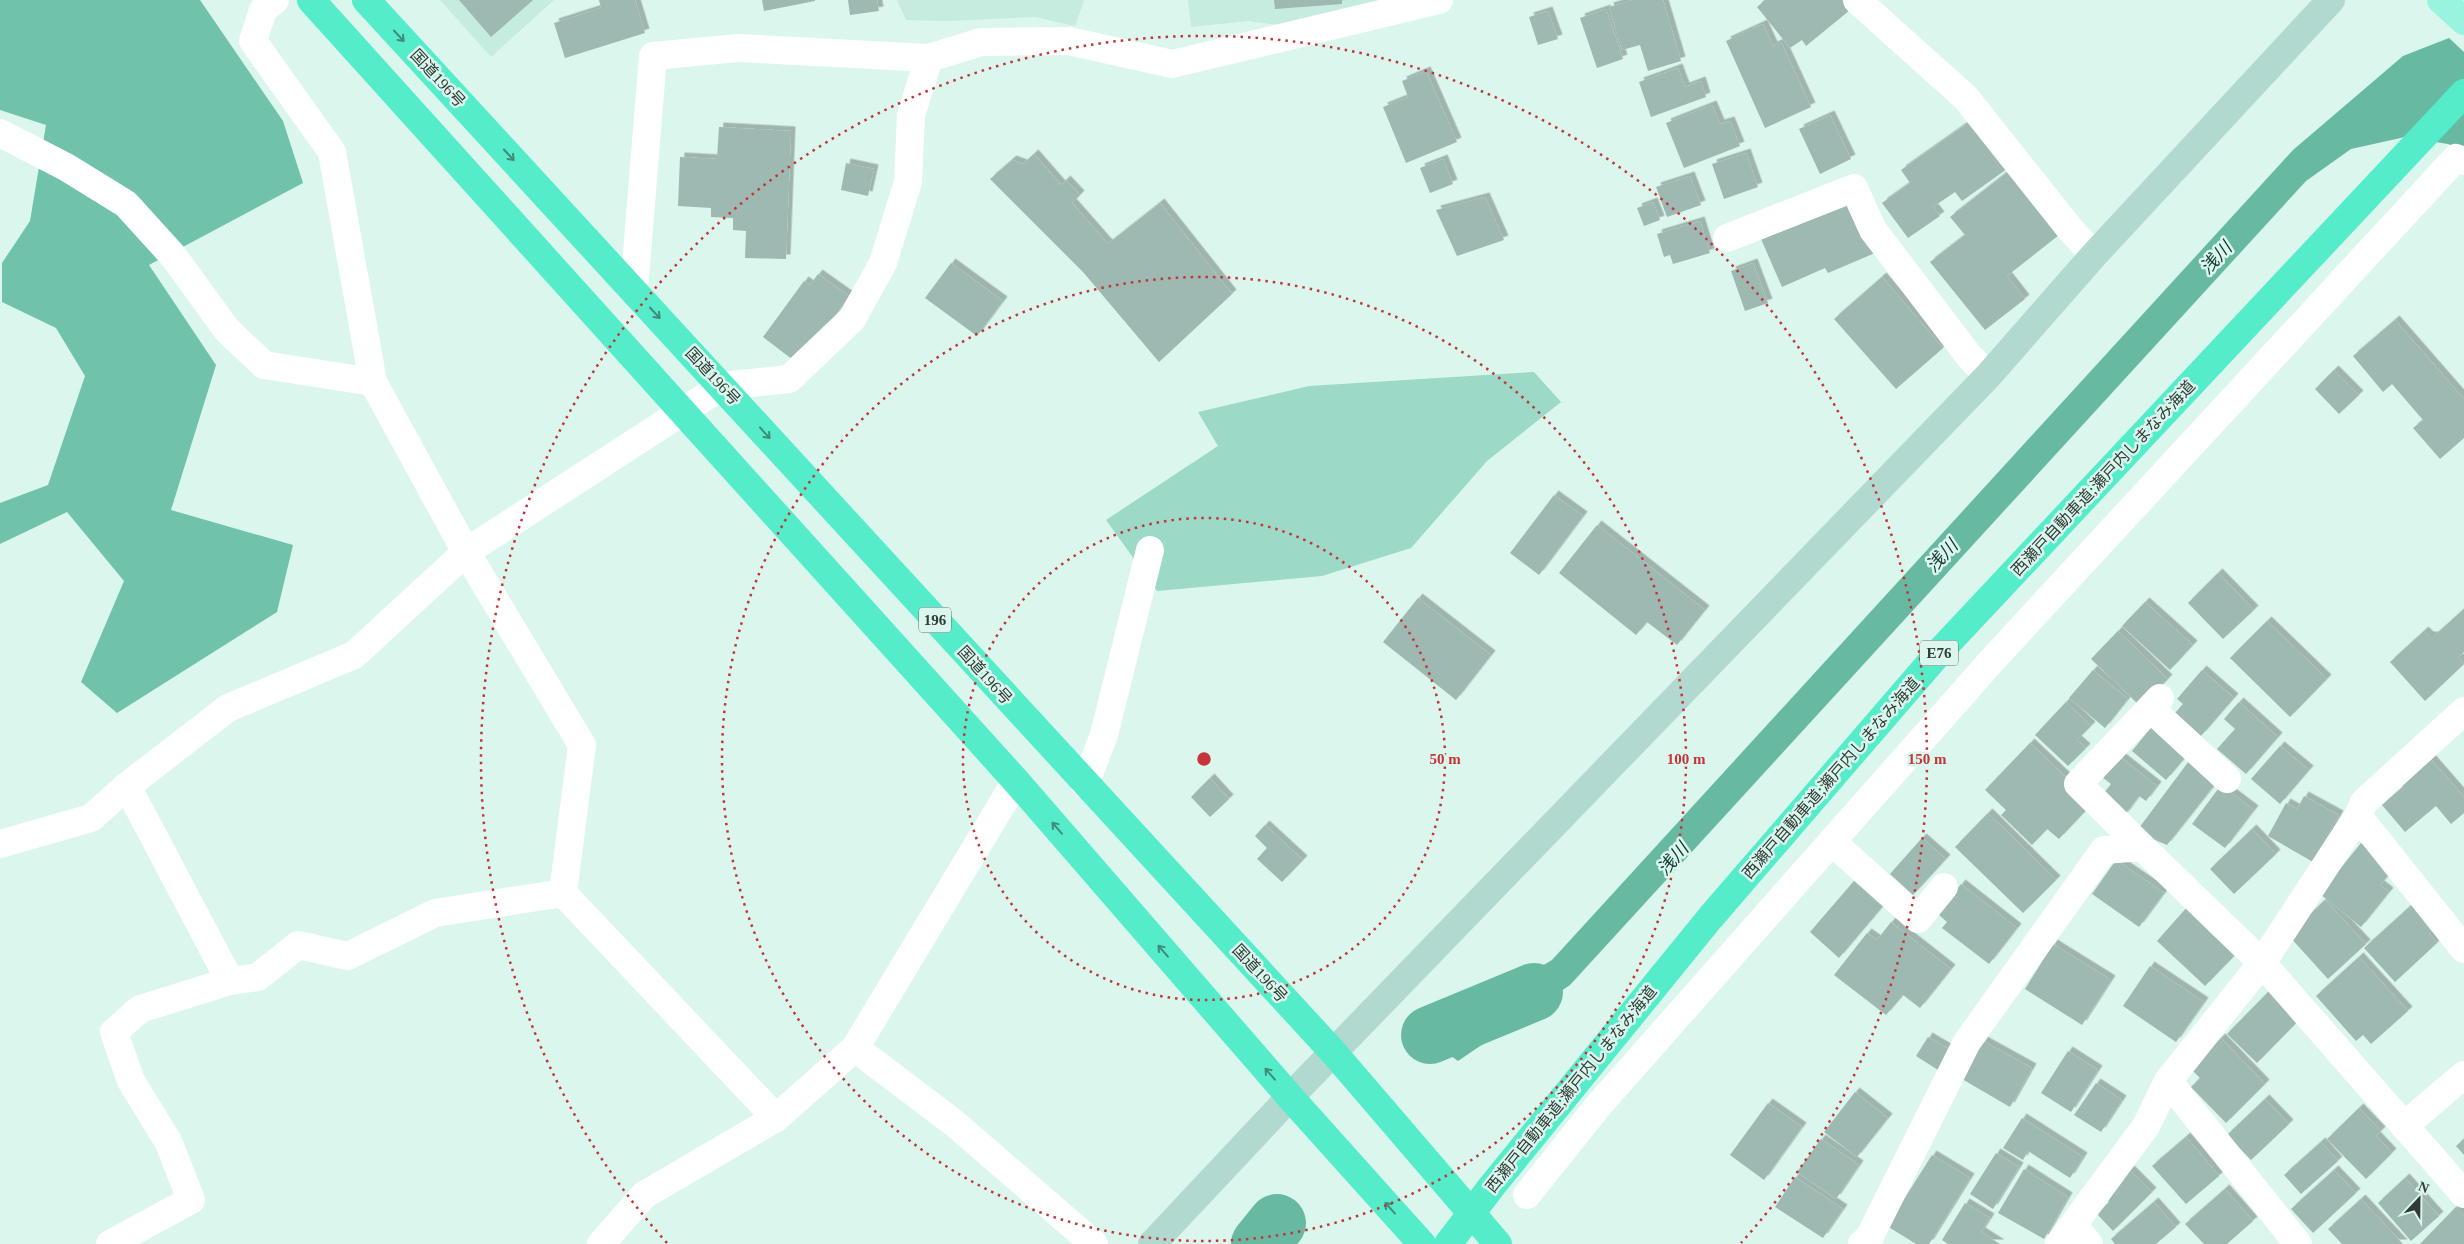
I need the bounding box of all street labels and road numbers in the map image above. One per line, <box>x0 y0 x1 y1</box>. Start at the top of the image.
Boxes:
street label: 国道196号 <box>407 46 469 110</box>
street label: 国道196号 <box>682 344 744 408</box>
street label: 西瀬戸自動車道;瀬戸内しまなみ海道 <box>2008 377 2198 579</box>
road number: 196 <box>919 608 951 632</box>
road number: E76 <box>1920 640 1958 666</box>
street label: 国道196号 <box>955 643 1015 707</box>
street label: 西瀬戸自動車道;瀬戸内しまなみ海道 <box>1739 674 1923 882</box>
street label: 国道196号 <box>1229 941 1291 1005</box>
street label: 西瀬戸自動車道;瀬戸内しまなみ海道 <box>1482 982 1660 1196</box>

